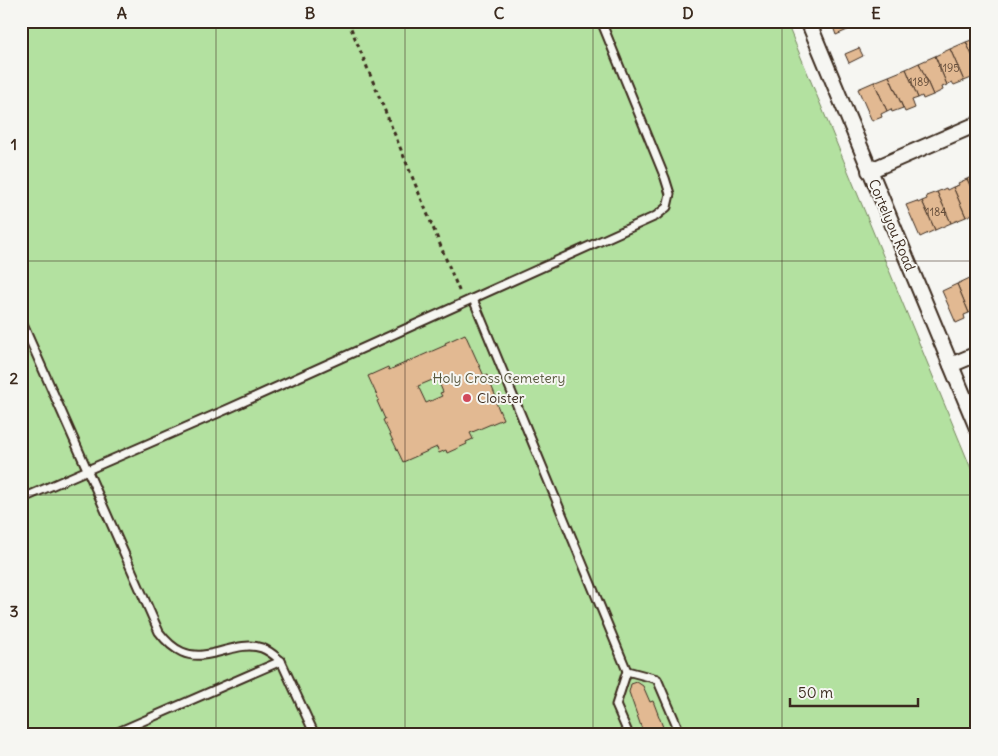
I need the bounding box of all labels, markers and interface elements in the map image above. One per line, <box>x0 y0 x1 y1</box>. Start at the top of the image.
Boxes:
text: A <box>117 3 127 23</box>
text: B <box>305 3 316 23</box>
text: C <box>494 3 505 23</box>
text: D <box>682 3 694 23</box>
text: E <box>871 3 881 23</box>
house number: 1195 <box>938 61 960 75</box>
house number: 1189 <box>908 75 930 89</box>
text: 1 <box>11 134 17 154</box>
street label: Cortelyou Road <box>865 176 919 274</box>
house number: 1184 <box>925 205 947 219</box>
text: 2 <box>10 368 19 388</box>
park label: Holy Cross Cemetery <box>433 369 566 387</box>
place label: Cloister <box>477 389 525 407</box>
marker: Cloister <box>461 392 473 404</box>
text: 3 <box>9 601 19 621</box>
scale bar <box>790 676 918 708</box>
text: 50 m <box>798 683 833 702</box>

